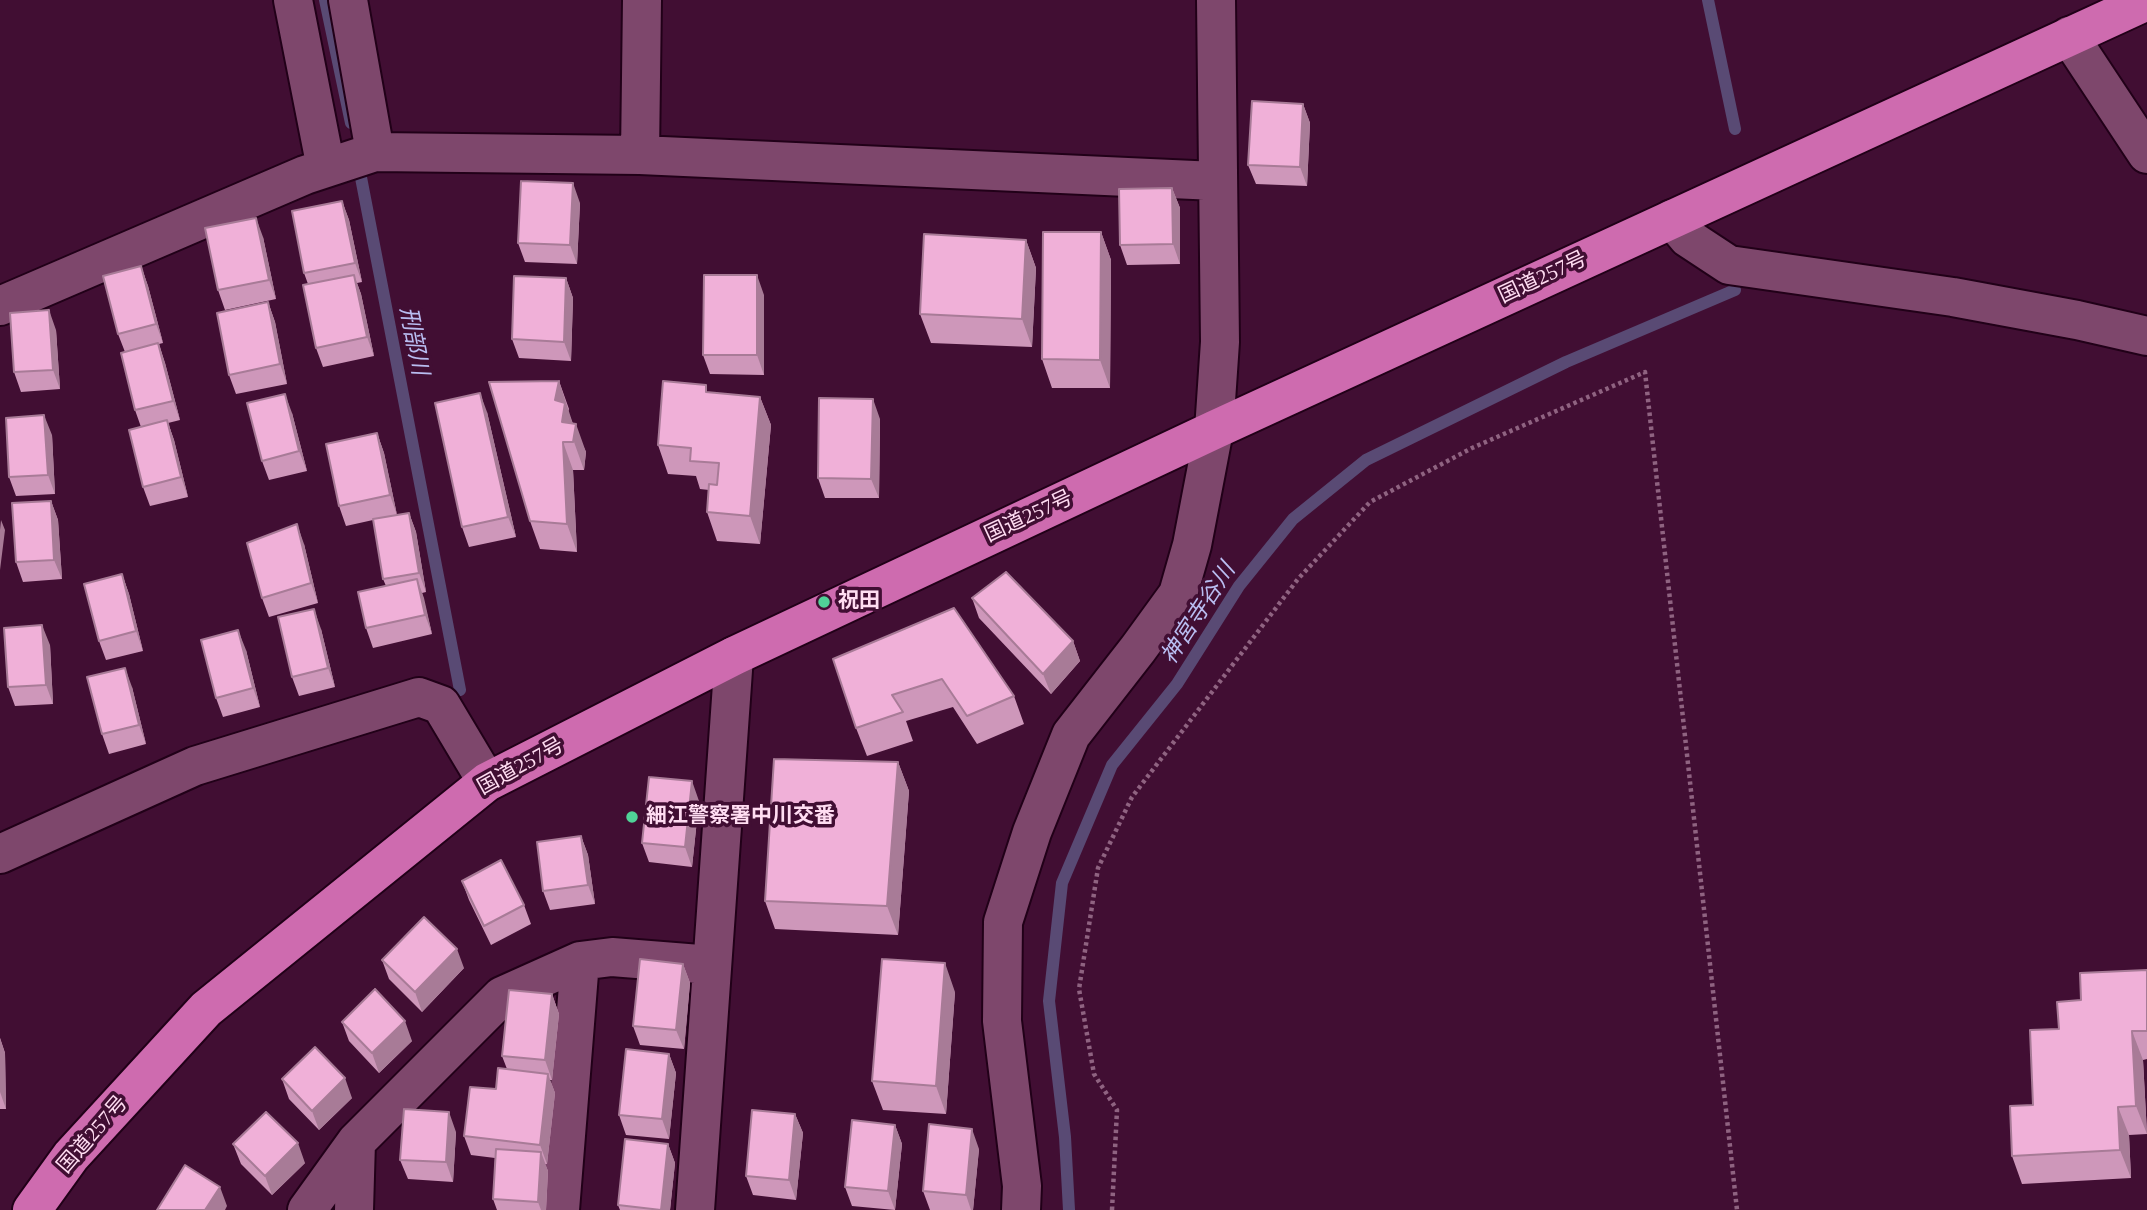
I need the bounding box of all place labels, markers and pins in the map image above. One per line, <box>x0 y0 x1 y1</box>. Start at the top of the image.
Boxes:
place label: 祝田 <box>838 589 880 615</box>
marker: 祝田 <box>816 594 832 610</box>
place label: 細江警察署中川交番 <box>646 804 835 830</box>
marker: 細江警察署中川交番 <box>624 809 640 825</box>

